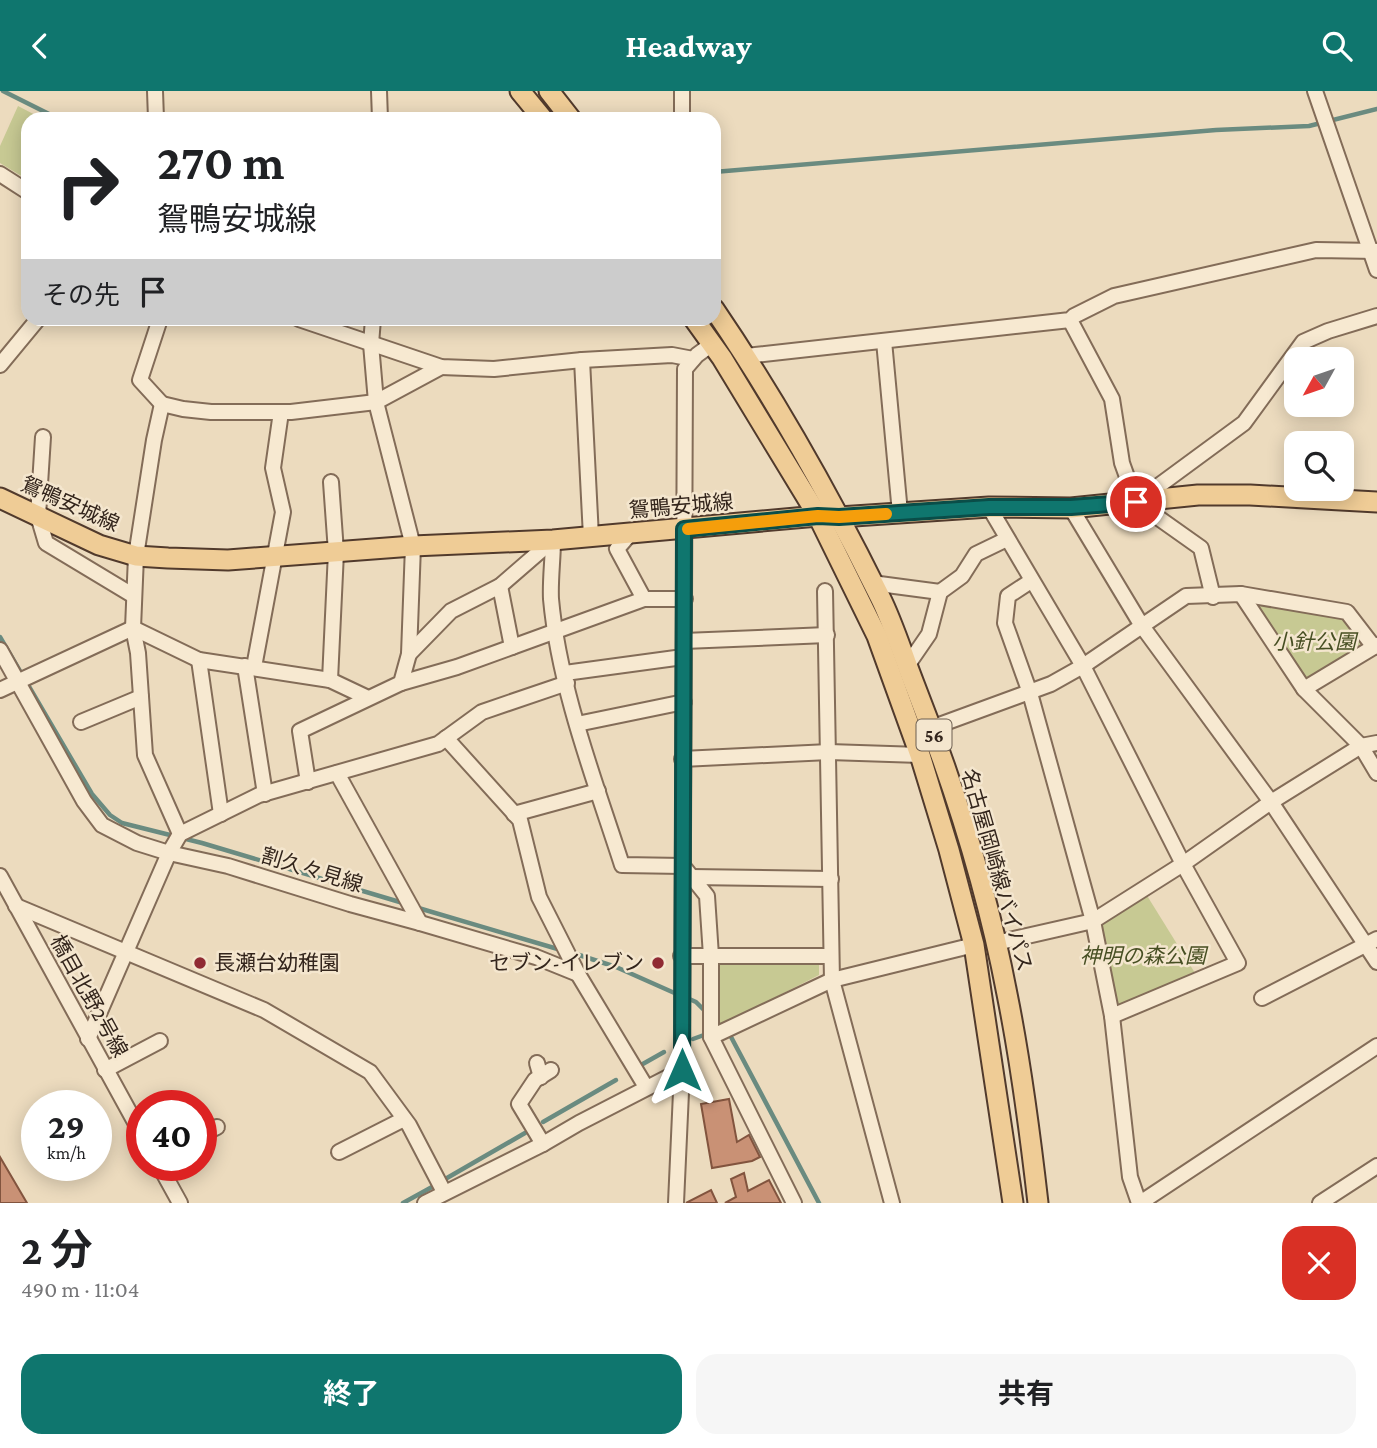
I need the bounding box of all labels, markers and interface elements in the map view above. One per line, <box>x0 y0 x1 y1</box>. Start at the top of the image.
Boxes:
icon: back <box>21 27 59 65</box>
icon: search <box>1318 27 1356 65</box>
text: Headway <box>626 28 751 64</box>
text: 270 m <box>157 135 285 190</box>
icon: right <box>42 140 133 231</box>
text: 鴛鴨安城線 <box>157 201 317 237</box>
icon: arrive <box>134 273 172 311</box>
text: その先 <box>42 281 120 310</box>
north arrow <box>1284 347 1354 417</box>
map controls <box>1284 347 1354 501</box>
button: search <box>1284 431 1354 501</box>
street label: 鴛鴨安城線 <box>17 472 123 536</box>
pin <box>1106 472 1166 532</box>
icon: arrive <box>1117 483 1155 521</box>
street label: 鴛鴨安城線 <box>628 489 734 523</box>
park label: 小針公園 <box>1272 630 1359 654</box>
road number: 56 <box>916 719 951 751</box>
street label: 名古屋岡崎線バイパス <box>957 766 1037 974</box>
street label: 割久々見線 <box>258 843 366 897</box>
street label: 橋目北野2号線 <box>46 931 132 1061</box>
park label: 神明の森公園 <box>1080 944 1209 968</box>
place label: 長瀬台幼稚園 <box>214 951 340 975</box>
place label: セブン-イレブン <box>489 951 644 975</box>
marker: 長瀬台幼稚園 <box>192 955 208 971</box>
marker: セブン-イレブン <box>650 955 666 971</box>
position arrow <box>645 1033 719 1107</box>
speed limit sign: 40 <box>126 1090 217 1181</box>
text: 29 <box>48 1107 85 1146</box>
text: km/h <box>47 1143 86 1163</box>
text: 2 分 <box>21 1226 93 1273</box>
button: close <box>1282 1226 1356 1300</box>
text: 490 m · 11:04 <box>21 1276 139 1302</box>
button: 終了 <box>21 1354 682 1434</box>
button: 共有 <box>696 1354 1356 1434</box>

